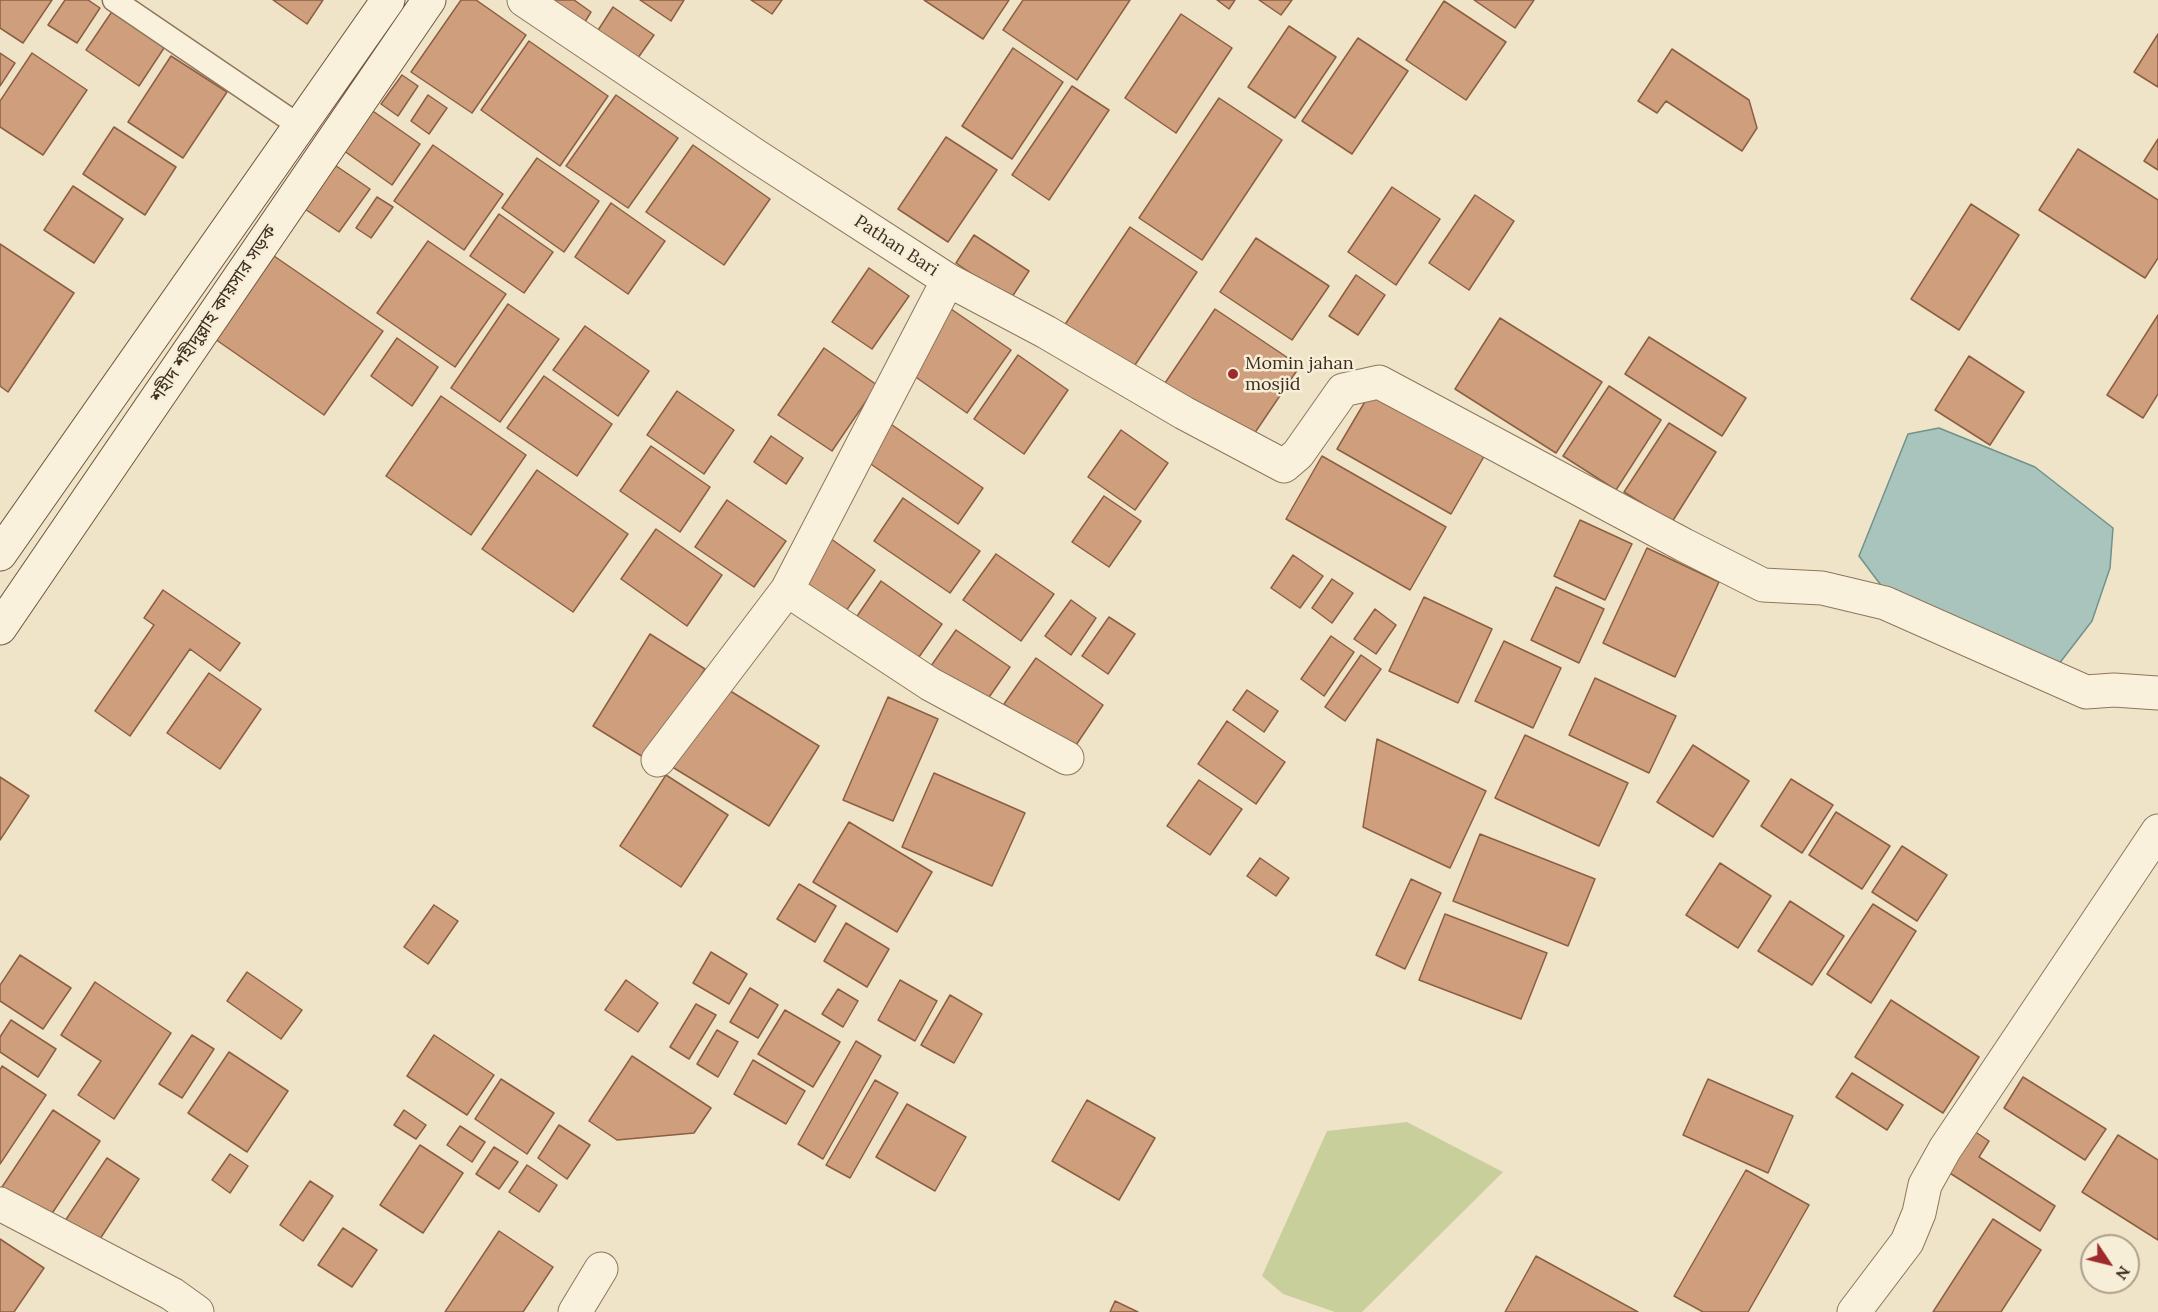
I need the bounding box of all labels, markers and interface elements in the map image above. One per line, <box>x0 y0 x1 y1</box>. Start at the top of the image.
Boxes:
street label: Pathan Bari <box>850 211 942 281</box>
street label: শহীদ শহীদুল্লাহ কায়সার সড়ক <box>146 221 282 407</box>
place label: Momin jahan mosjid <box>1245 353 1354 395</box>
marker: Momin jahan mosjid <box>1226 367 1240 381</box>
north arrow <box>2080 1234 2140 1294</box>
text: N <box>2111 1262 2135 1284</box>

